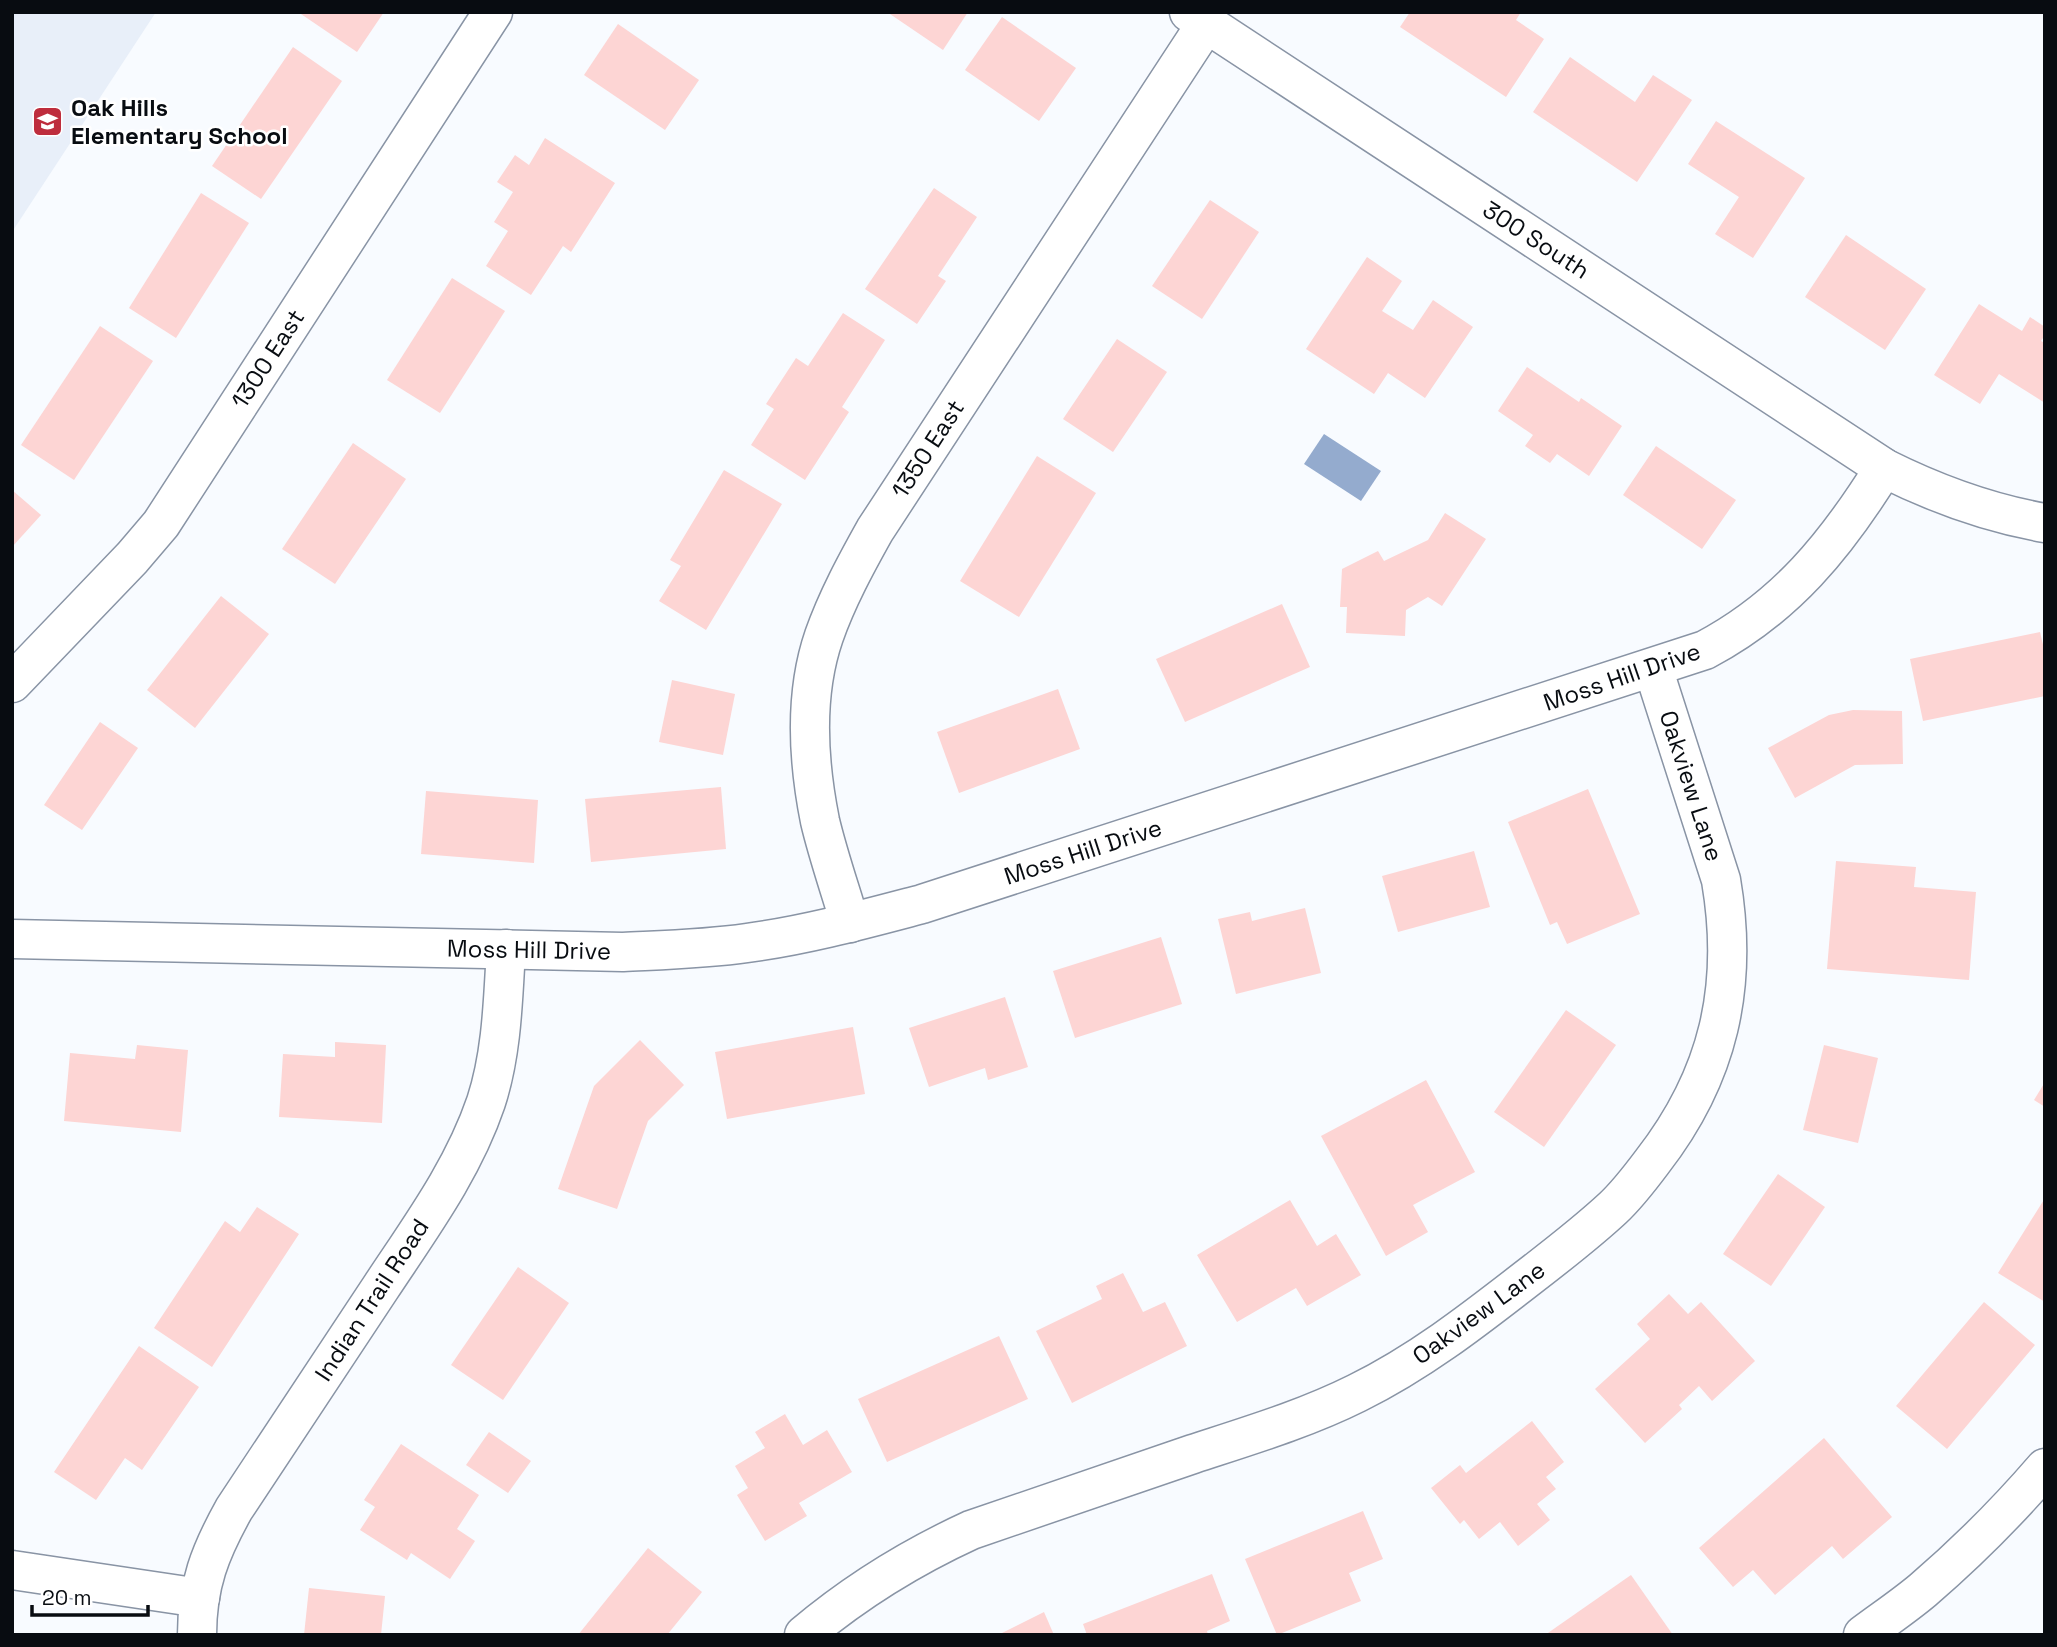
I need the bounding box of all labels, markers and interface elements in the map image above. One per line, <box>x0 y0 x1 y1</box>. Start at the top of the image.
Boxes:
place label: Oak Hills Elementary School <box>71 92 288 151</box>
school or university icon: Oak Hills Elementary School <box>31 105 65 139</box>
street label: 300 South <box>1477 194 1596 286</box>
street label: 1300 East <box>224 303 311 414</box>
street label: 1350 East <box>884 394 971 504</box>
street label: Moss Hill Drive <box>1539 635 1704 718</box>
street label: Oakview Lane <box>1653 707 1730 865</box>
street label: Moss Hill Drive <box>1000 811 1166 892</box>
street label: Moss Hill Drive <box>447 933 611 966</box>
street label: Indian Trail Road <box>308 1213 436 1387</box>
street label: Oakview Lane <box>1406 1254 1551 1371</box>
scale bar <box>32 1574 147 1618</box>
text: 20 m <box>42 1584 92 1611</box>

